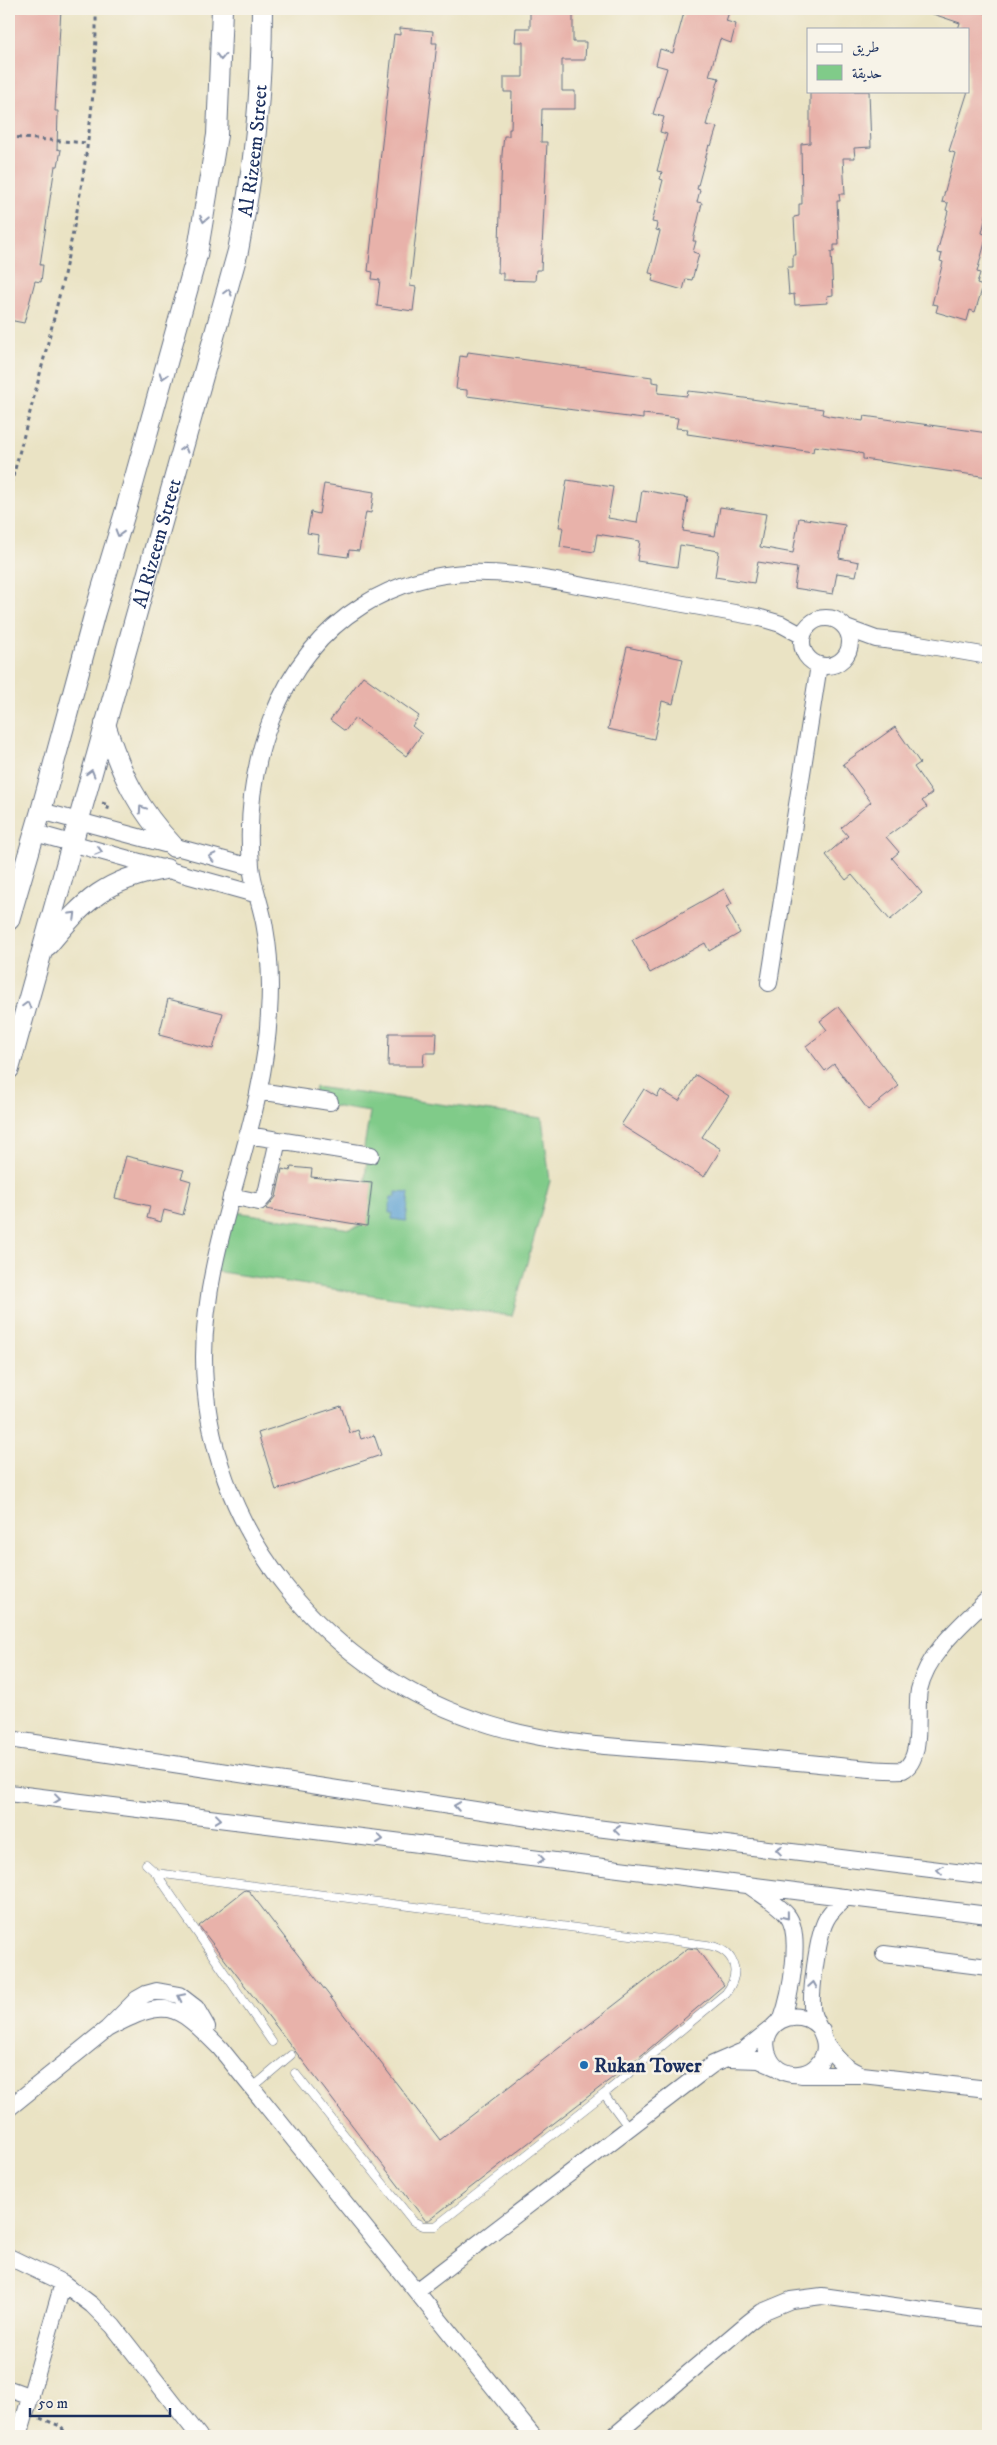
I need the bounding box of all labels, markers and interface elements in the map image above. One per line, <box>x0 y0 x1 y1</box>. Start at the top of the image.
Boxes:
legend <box>807 28 970 92</box>
text: طريق <box>852 38 879 57</box>
one-way arrow <box>216 54 226 62</box>
text: حديقة <box>852 64 882 83</box>
street label: Al Rizeem Street <box>234 84 274 219</box>
one-way arrow <box>199 214 209 223</box>
one-way arrow <box>222 289 232 297</box>
one-way arrow <box>159 372 169 380</box>
one-way arrow <box>178 445 188 453</box>
street label: Al Rizeem Street <box>128 476 188 611</box>
one-way arrow <box>115 528 125 536</box>
one-way arrow <box>85 770 95 778</box>
one-way arrow <box>139 806 148 815</box>
one-way arrow <box>94 845 103 855</box>
one-way arrow <box>208 852 217 863</box>
one-way arrow <box>67 912 76 921</box>
one-way arrow <box>21 1001 32 1010</box>
one-way arrow <box>53 1793 61 1804</box>
one-way arrow <box>452 1801 461 1811</box>
one-way arrow <box>215 1813 223 1824</box>
one-way arrow <box>613 1825 621 1836</box>
one-way arrow <box>376 1833 384 1844</box>
one-way arrow <box>774 1845 782 1856</box>
one-way arrow <box>537 1853 545 1864</box>
one-way arrow <box>936 1865 944 1876</box>
one-way arrow <box>781 1910 789 1919</box>
one-way arrow <box>808 1981 818 1989</box>
one-way arrow <box>177 1993 186 2003</box>
place label: Rukan Tower <box>594 2054 702 2079</box>
marker: Rukan Tower <box>578 2059 590 2071</box>
scale bar <box>30 2385 170 2417</box>
text: 50 m <box>38 2394 68 2413</box>

